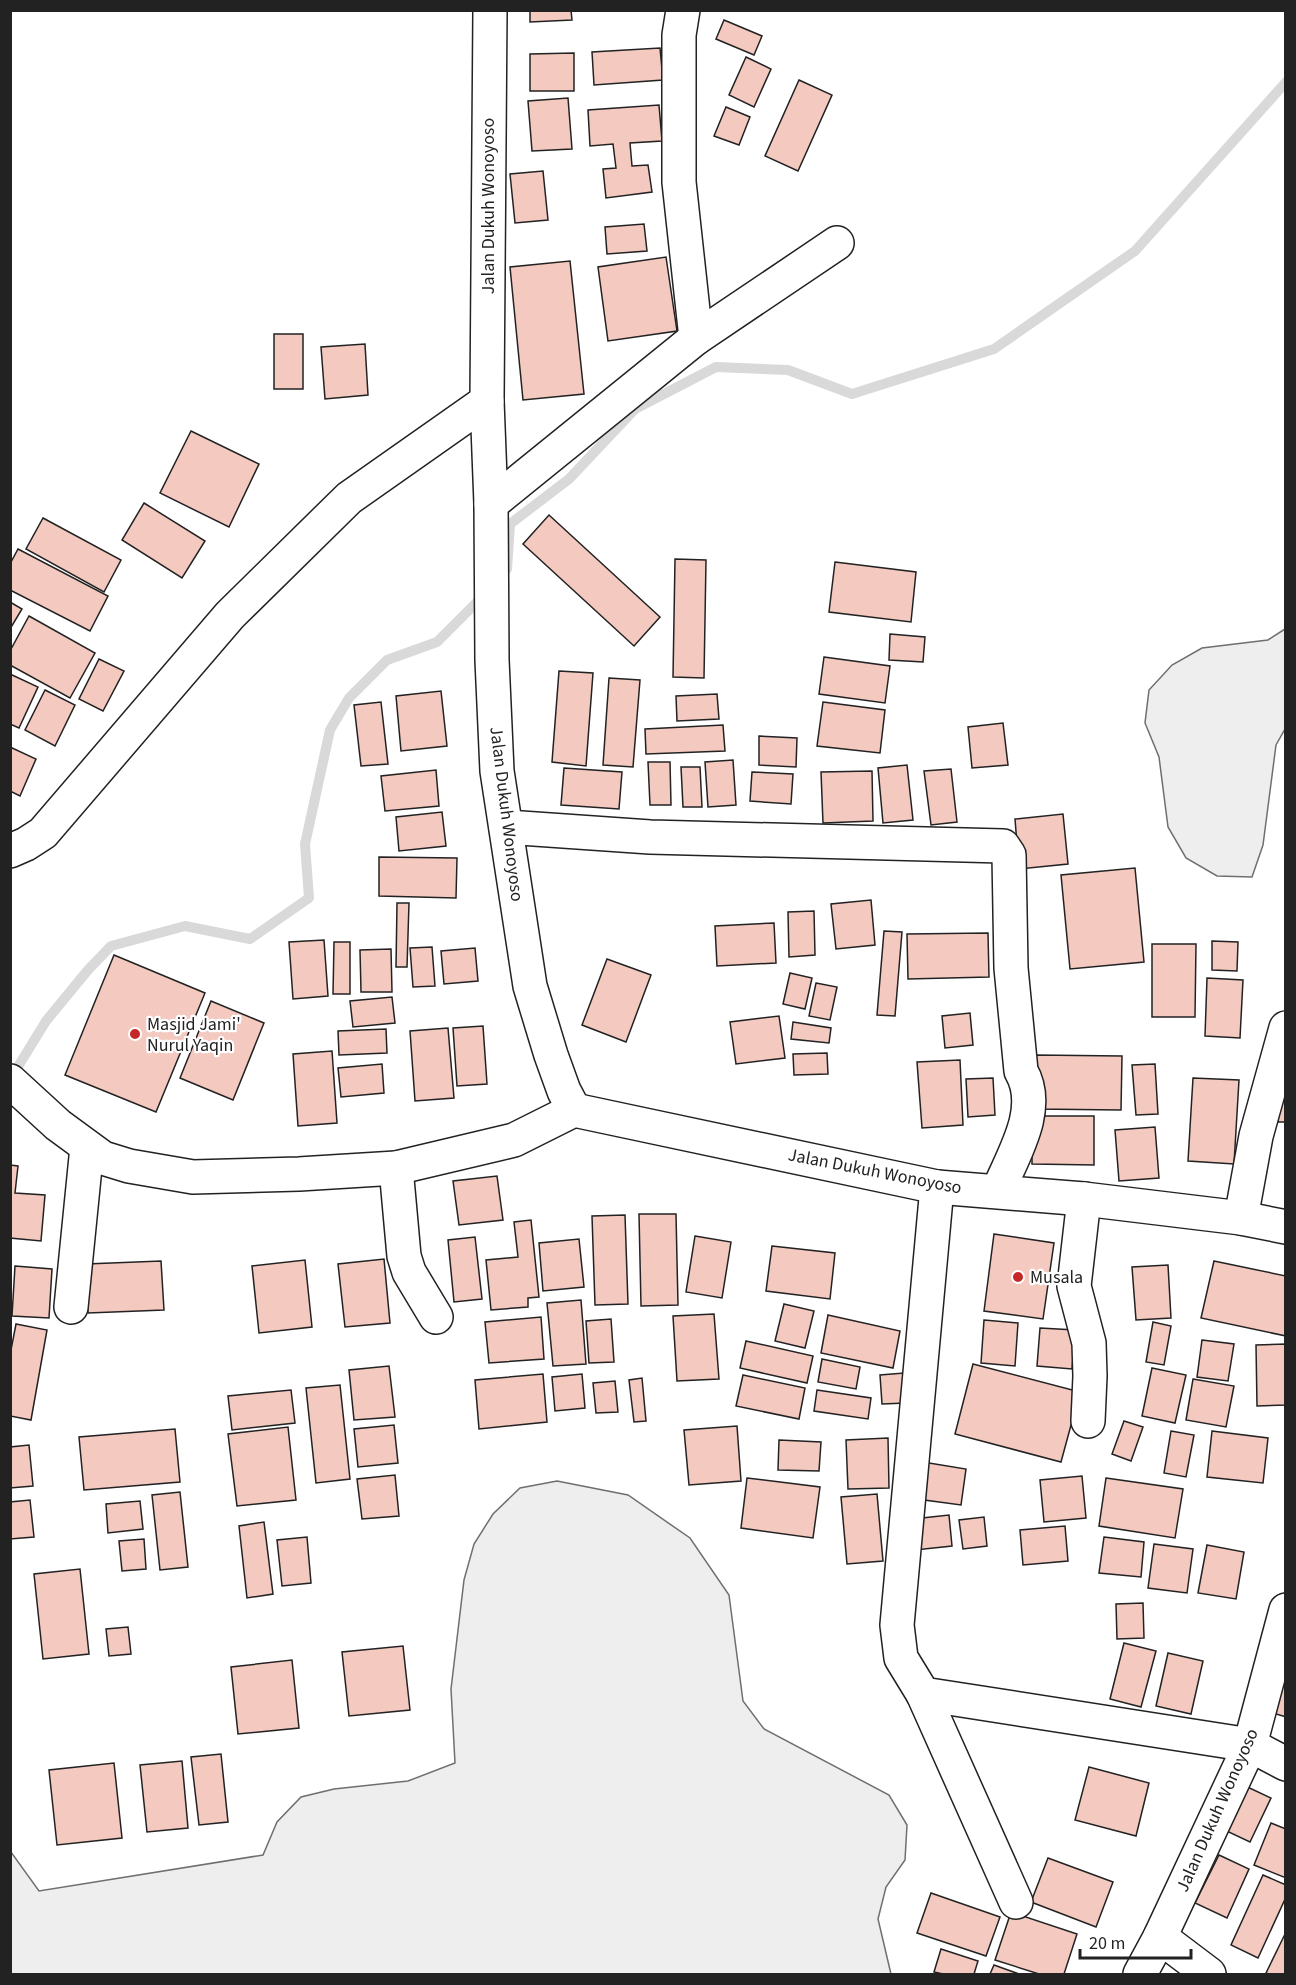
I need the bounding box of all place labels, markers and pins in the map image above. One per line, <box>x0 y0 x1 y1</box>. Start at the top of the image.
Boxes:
place label: Masjid Jami' Nurul Yaqin <box>147 1012 241 1058</box>
marker: Masjid Jami' Nurul Yaqin <box>128 1027 142 1041</box>
place label: Musala <box>1030 1265 1083 1290</box>
marker: Musala <box>1011 1270 1025 1284</box>

